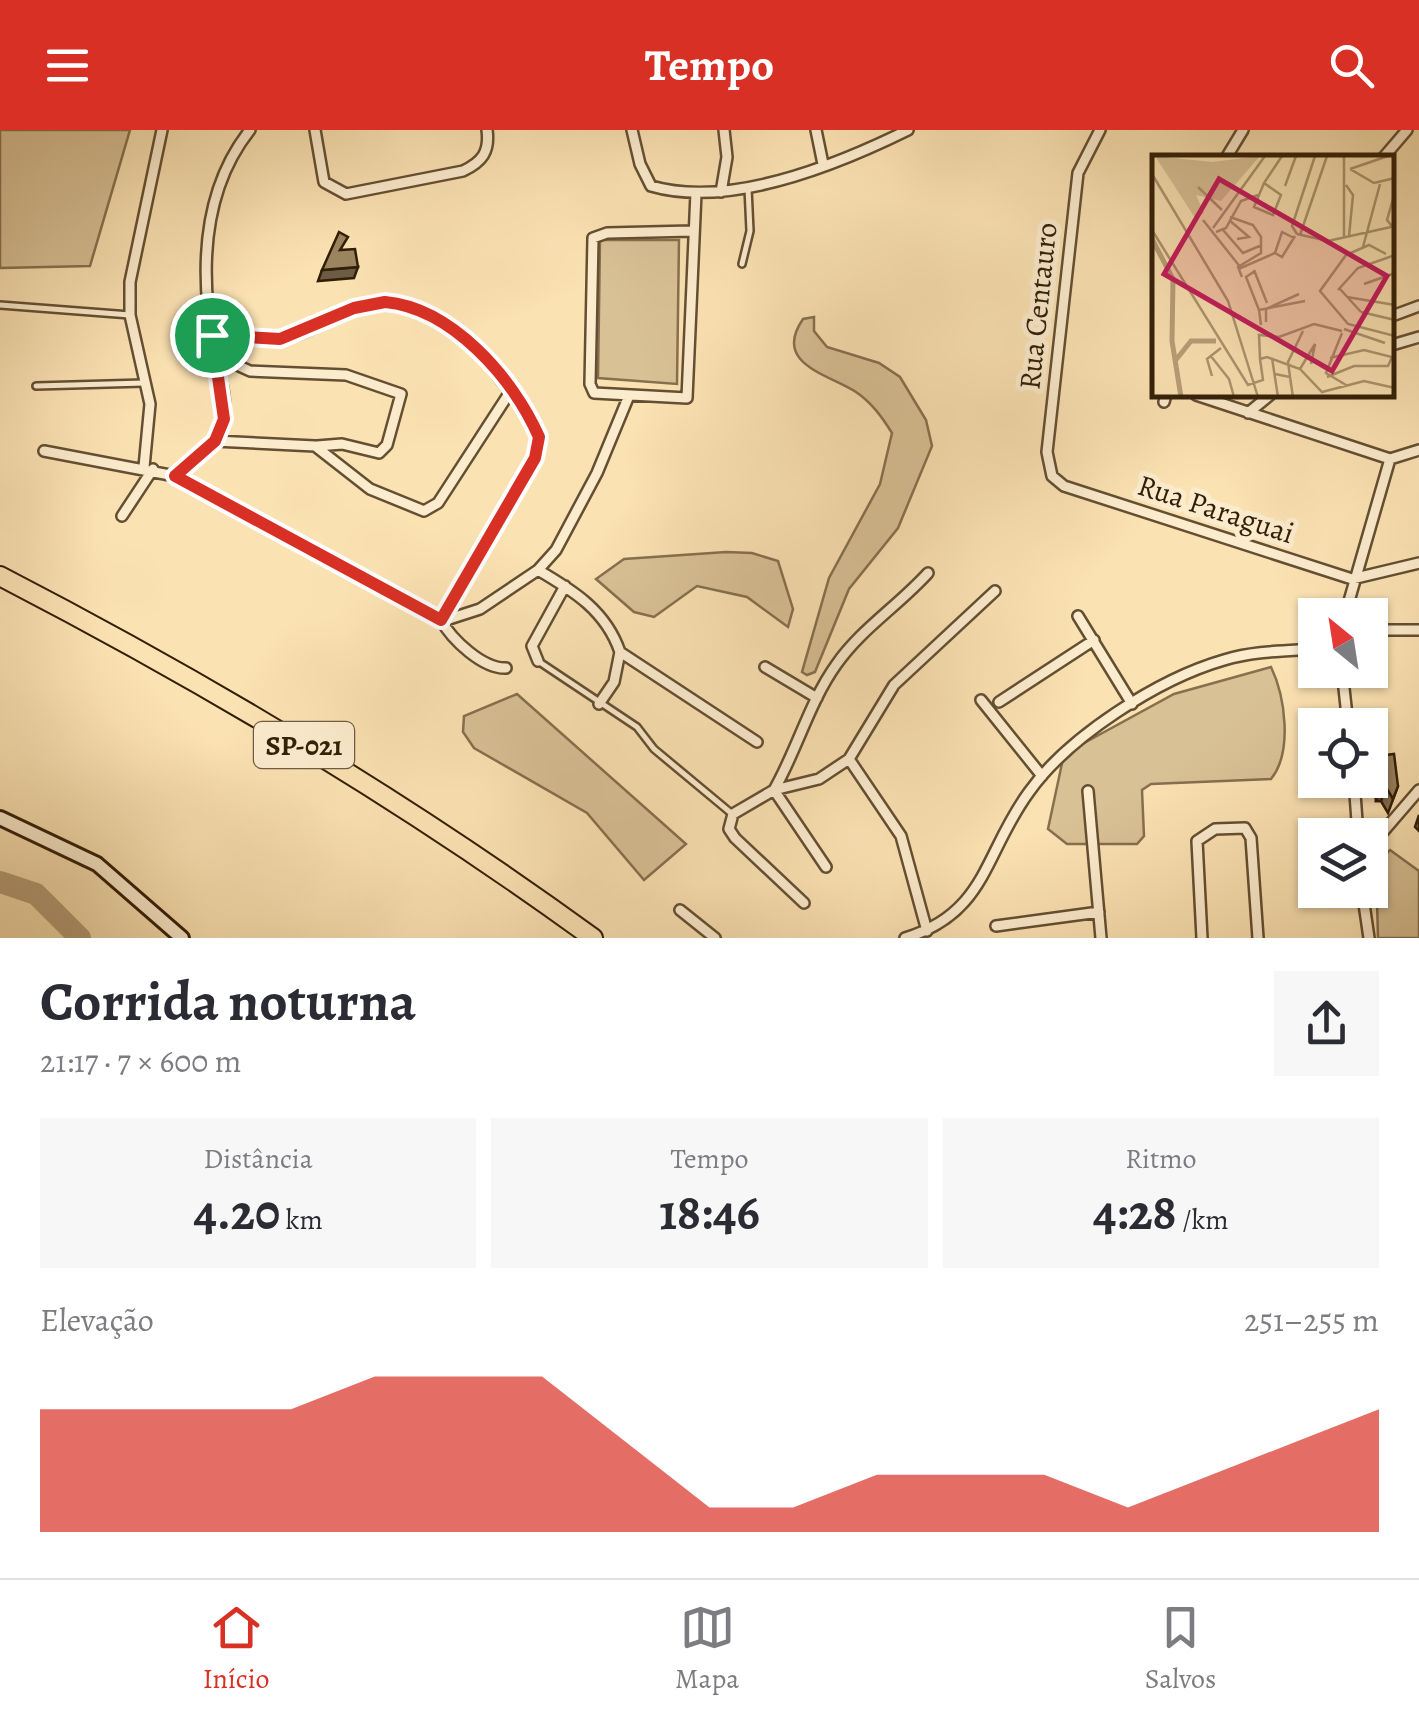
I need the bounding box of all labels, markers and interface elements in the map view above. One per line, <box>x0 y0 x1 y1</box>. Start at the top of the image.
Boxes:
text: Tempo <box>645 34 774 96</box>
icon: menu <box>40 38 95 93</box>
icon: search <box>1324 38 1379 93</box>
inset map <box>1152 155 1394 398</box>
street label: Rua Centauro <box>1009 220 1067 392</box>
pin <box>170 293 255 378</box>
icon: arrive <box>185 308 240 363</box>
street label: Rua Paraguai <box>1133 465 1299 553</box>
north arrow <box>1298 598 1388 688</box>
map controls <box>1298 598 1388 908</box>
button: locate <box>1298 708 1388 798</box>
road number: SP-021 <box>254 722 354 768</box>
button: layers <box>1298 818 1388 908</box>
text: Corrida noturna <box>40 964 416 1039</box>
button: share <box>1274 971 1379 1076</box>
text: 21:17 · 7 × 600 m <box>40 1039 241 1083</box>
text: Distância <box>204 1140 313 1178</box>
text: Tempo <box>670 1140 749 1178</box>
text: Ritmo <box>1125 1140 1196 1178</box>
text: 4.20 <box>194 1178 280 1246</box>
text: 18:46 <box>659 1178 760 1246</box>
text: 4:28 <box>1093 1178 1177 1246</box>
text: km <box>280 1201 323 1239</box>
text: /km <box>1177 1201 1229 1239</box>
text: Elevação <box>40 1298 154 1342</box>
text: 251–255 m <box>1244 1298 1379 1342</box>
tab: Início <box>203 1600 270 1698</box>
tab: Mapa <box>675 1600 739 1698</box>
tab: Salvos <box>1145 1600 1216 1698</box>

